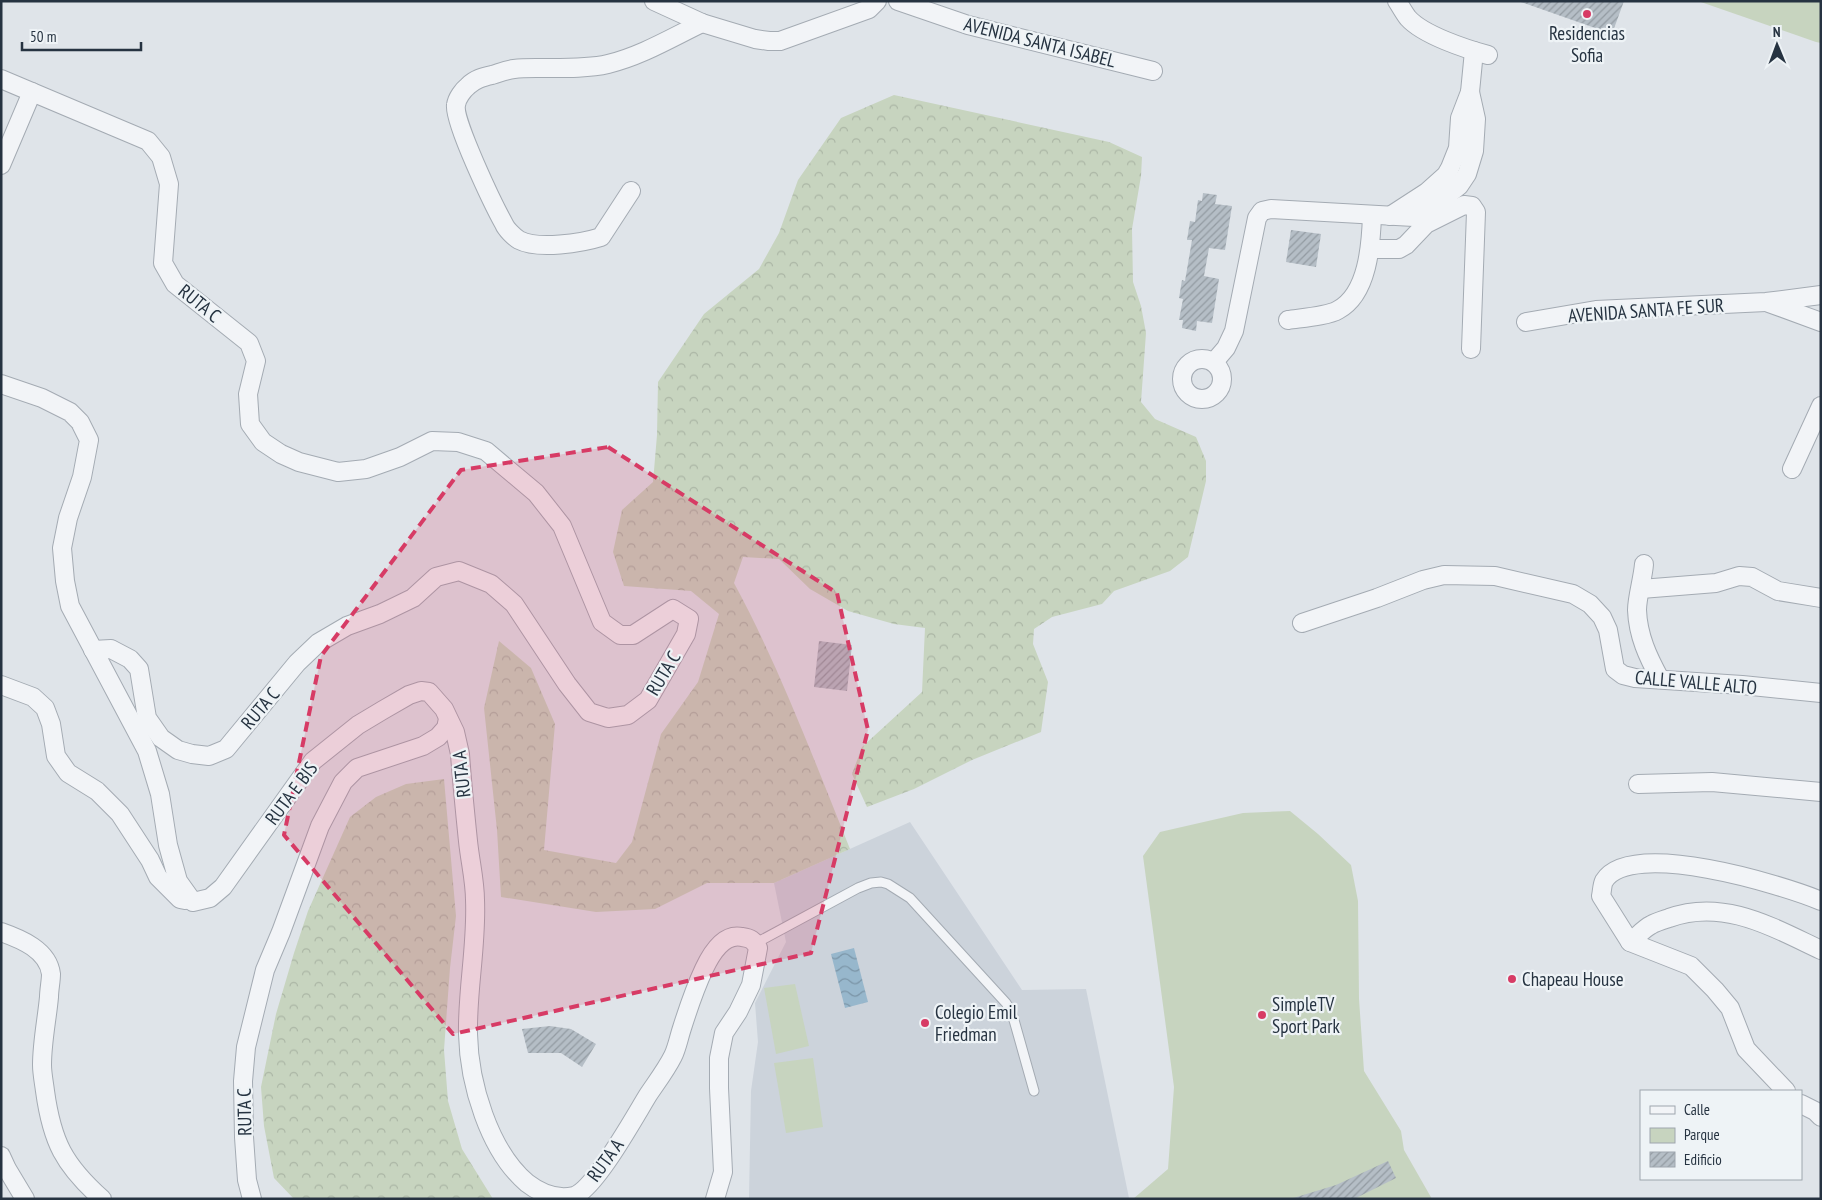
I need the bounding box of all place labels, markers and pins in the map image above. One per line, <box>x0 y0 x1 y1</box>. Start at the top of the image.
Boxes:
marker: Residencias Sofia <box>1581 8 1593 20</box>
place label: Residencias Sofia <box>1549 21 1625 67</box>
place label: Chapeau House <box>1522 967 1624 991</box>
marker: Chapeau House <box>1506 973 1518 985</box>
place label: SimpleTV Sport Park <box>1272 992 1340 1038</box>
place label: Colegio Emil Friedman <box>935 1000 1018 1046</box>
marker: SimpleTV Sport Park <box>1256 1009 1268 1021</box>
marker: Colegio Emil Friedman <box>919 1017 931 1029</box>

